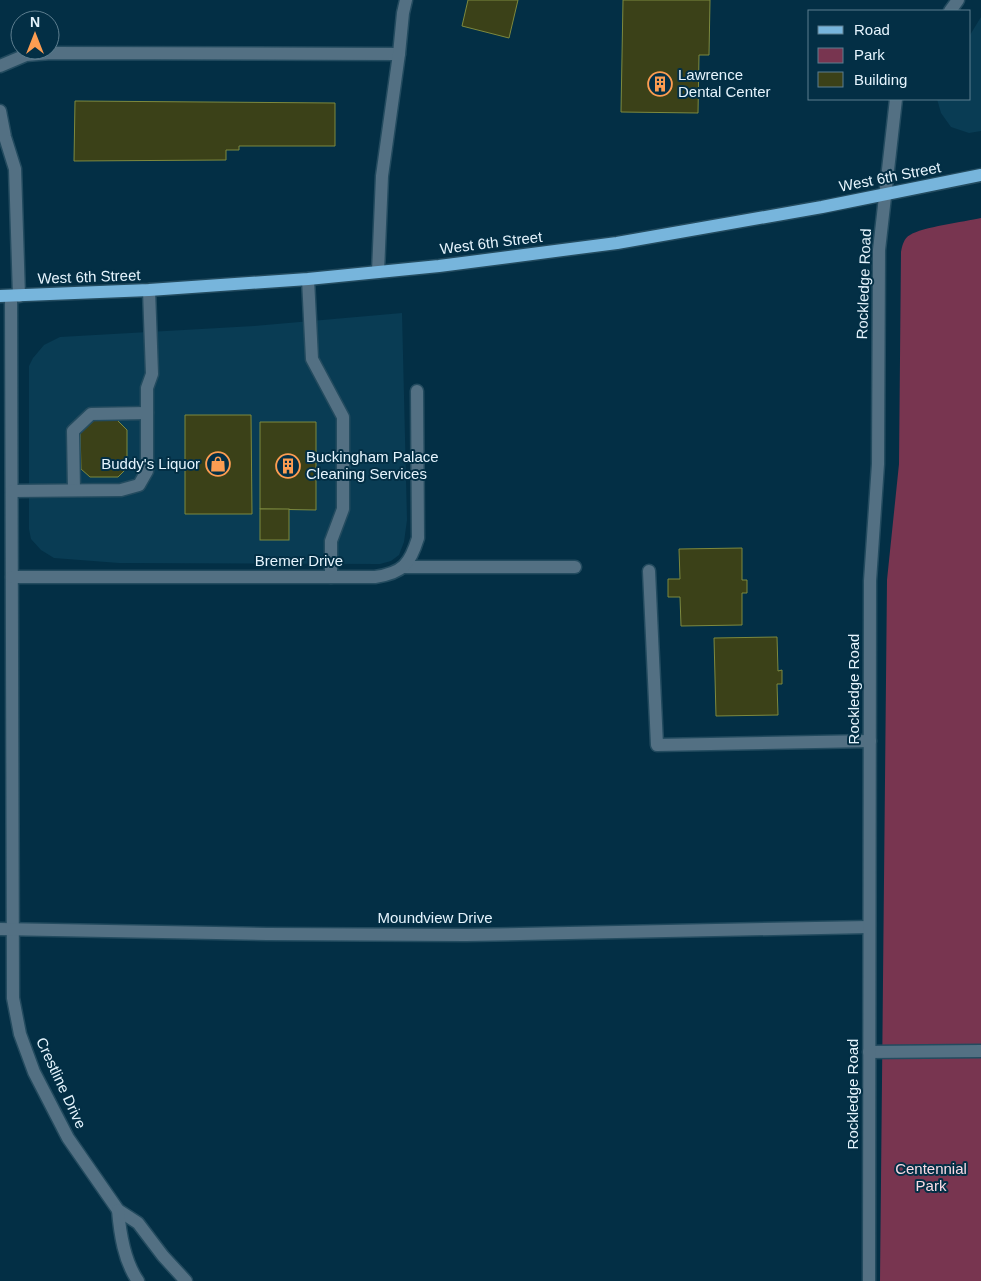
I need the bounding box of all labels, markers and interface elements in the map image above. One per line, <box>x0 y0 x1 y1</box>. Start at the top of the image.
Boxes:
north arrow <box>10 10 60 60</box>
legend <box>808 10 971 100</box>
text: N <box>30 14 40 30</box>
text: Road <box>854 21 890 38</box>
text: Park <box>854 46 885 63</box>
place label: Lawrence Dental Center <box>678 66 771 100</box>
building icon: Lawrence Dental Center <box>647 71 673 97</box>
text: Building <box>854 71 907 88</box>
street label: West 6th Street <box>838 158 943 195</box>
street label: West 6th Street <box>439 228 544 257</box>
street label: Rockledge Road <box>853 228 874 340</box>
street label: West 6th Street <box>37 266 142 287</box>
place label: Buckingham Palace Cleaning Services <box>306 448 439 482</box>
shop icon: Buddy's Liquor <box>205 451 231 477</box>
building icon: Buckingham Palace Cleaning Services <box>275 453 301 479</box>
place label: Buddy's Liquor <box>101 455 200 472</box>
street label: Bremer Drive <box>255 552 343 569</box>
street label: Rockledge Road <box>845 634 862 744</box>
street label: Moundview Drive <box>377 909 493 926</box>
street label: Crestline Drive <box>33 1035 90 1131</box>
street label: Rockledge Road <box>844 1039 861 1149</box>
park label: Centennial Park <box>895 1160 967 1194</box>

